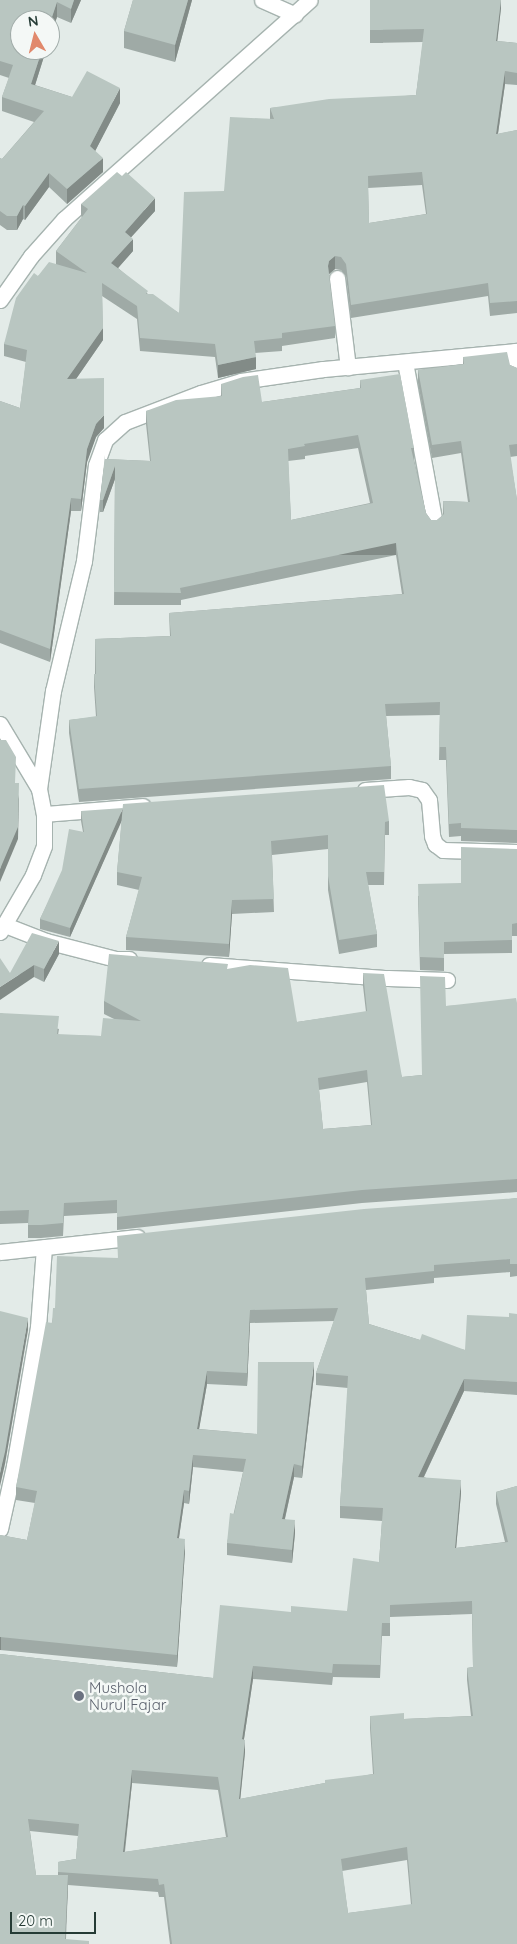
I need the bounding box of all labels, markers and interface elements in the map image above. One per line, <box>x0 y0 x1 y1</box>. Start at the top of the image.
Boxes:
north arrow <box>10 10 60 60</box>
text: N <box>27 12 39 31</box>
place label: Mushola Nurul Fajar <box>89 1678 167 1713</box>
marker: Mushola Nurul Fajar <box>73 1690 85 1702</box>
scale bar <box>12 1902 99 1934</box>
text: 20 m <box>18 1911 53 1930</box>

